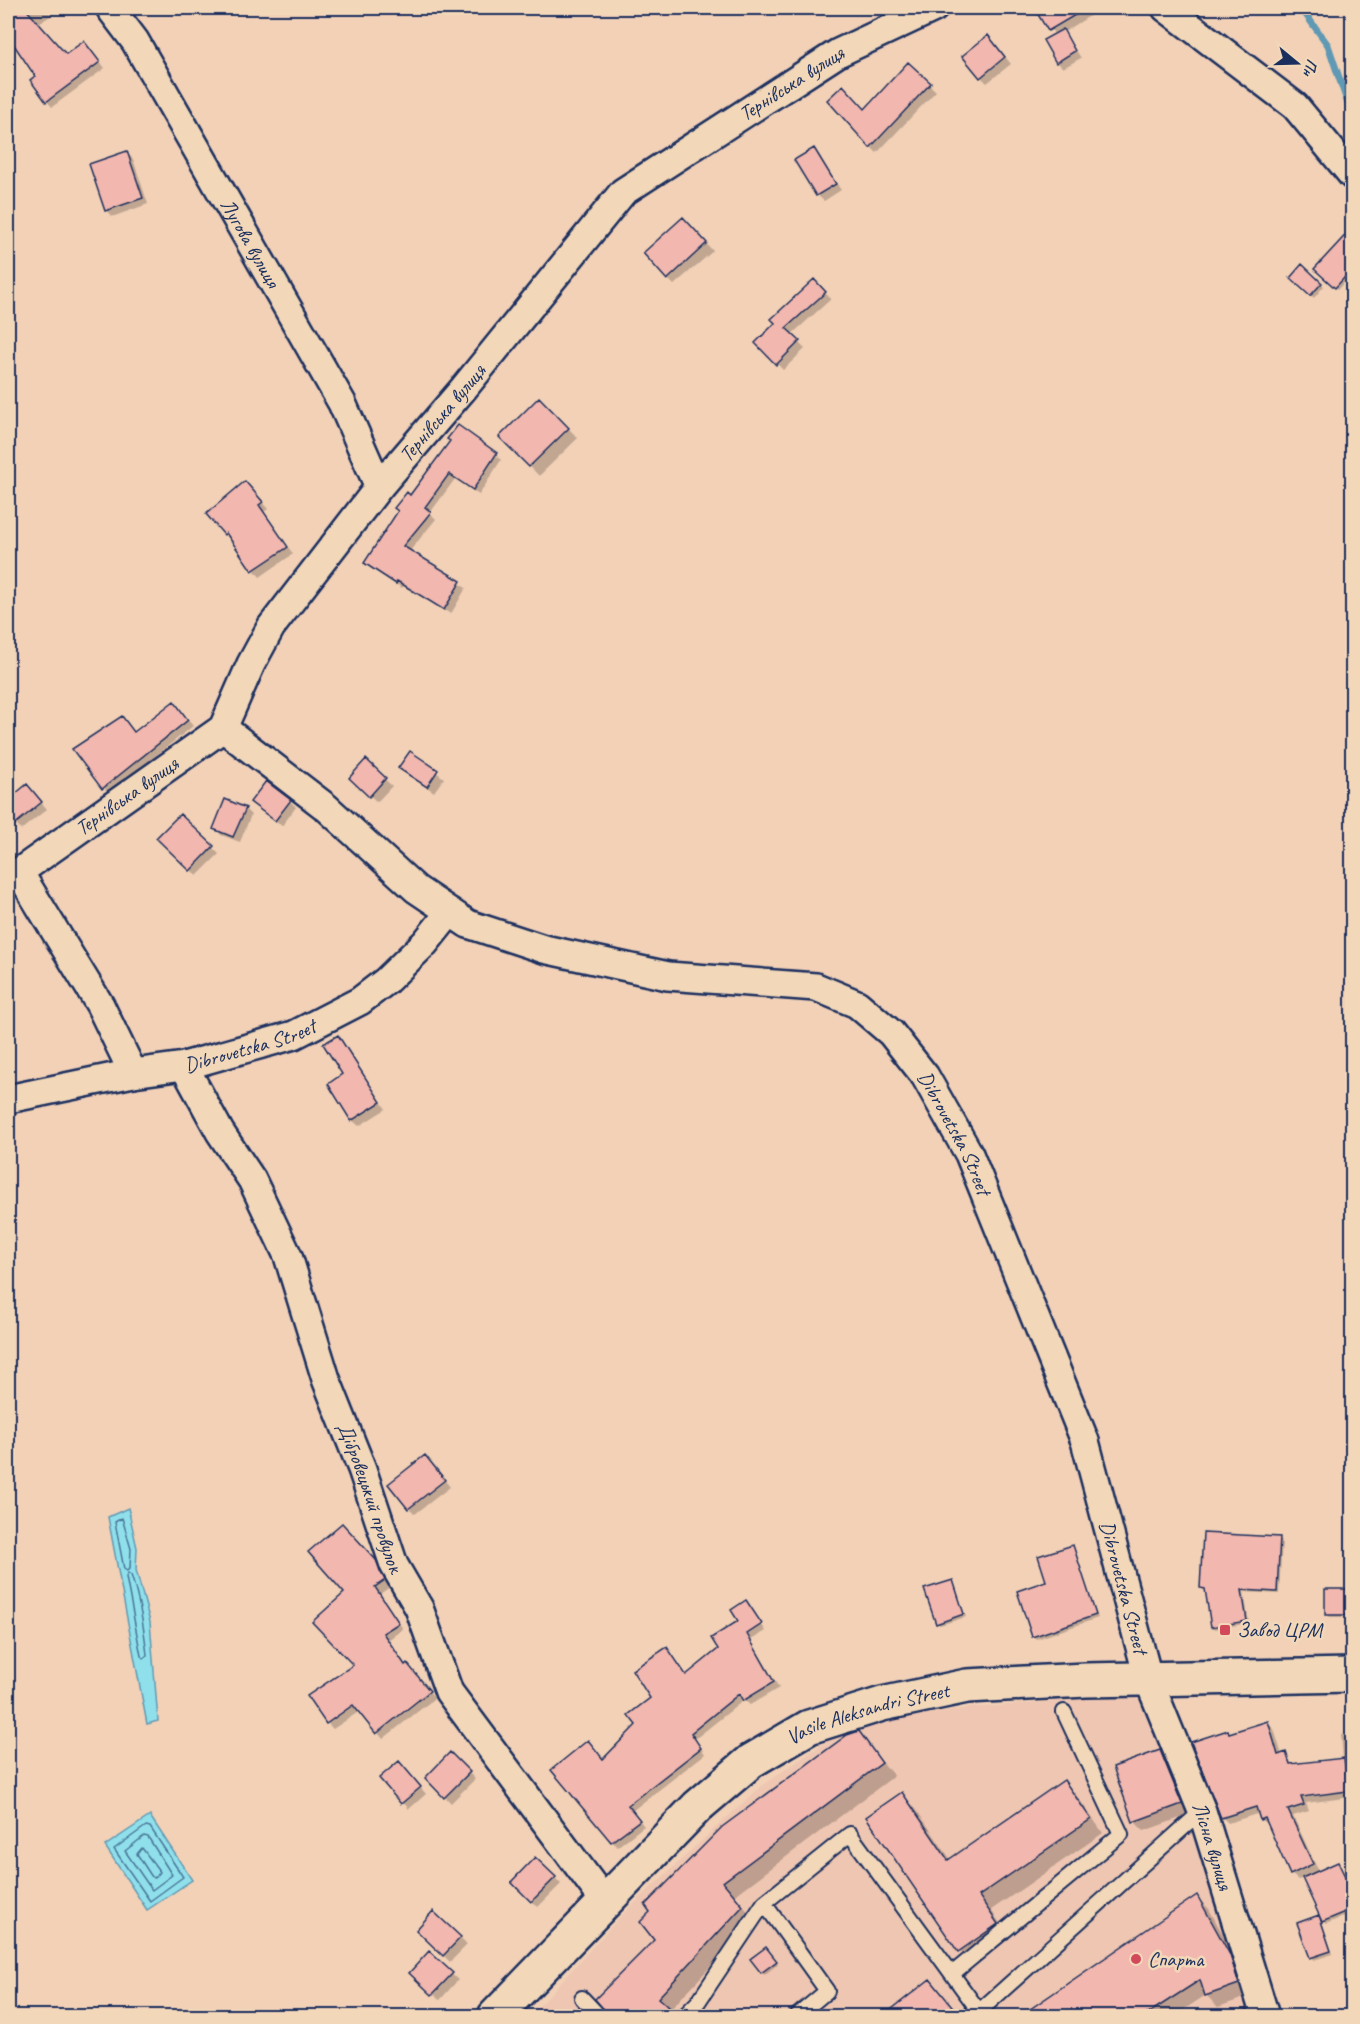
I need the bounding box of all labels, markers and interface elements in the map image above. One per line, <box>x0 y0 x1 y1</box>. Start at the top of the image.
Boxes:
north arrow <box>1267 33 1327 93</box>
street label: Тернівська вулиця <box>734 39 849 127</box>
text: Пн <box>1298 56 1322 80</box>
street label: Лугова вулиця <box>215 194 287 294</box>
street label: Тернівська вулиця <box>393 358 492 467</box>
street label: Тернівська вулиця <box>70 750 185 841</box>
street label: Dibrovetska Street <box>181 1012 323 1078</box>
street label: Dibrovetska Street <box>912 1067 998 1202</box>
street label: Дібровецький провулок <box>332 1419 410 1579</box>
street label: Dibrovetska Street <box>1094 1518 1155 1659</box>
place label: Завод ЦРМ <box>1237 1617 1324 1643</box>
marker: Завод ЦРМ <box>1218 1623 1232 1637</box>
street label: Vasile Aleksandri Street <box>781 1677 953 1750</box>
street label: Лісна вулиця <box>1187 1798 1239 1895</box>
place label: Спарта <box>1148 1946 1205 1972</box>
marker: Спарта <box>1129 1952 1143 1966</box>

